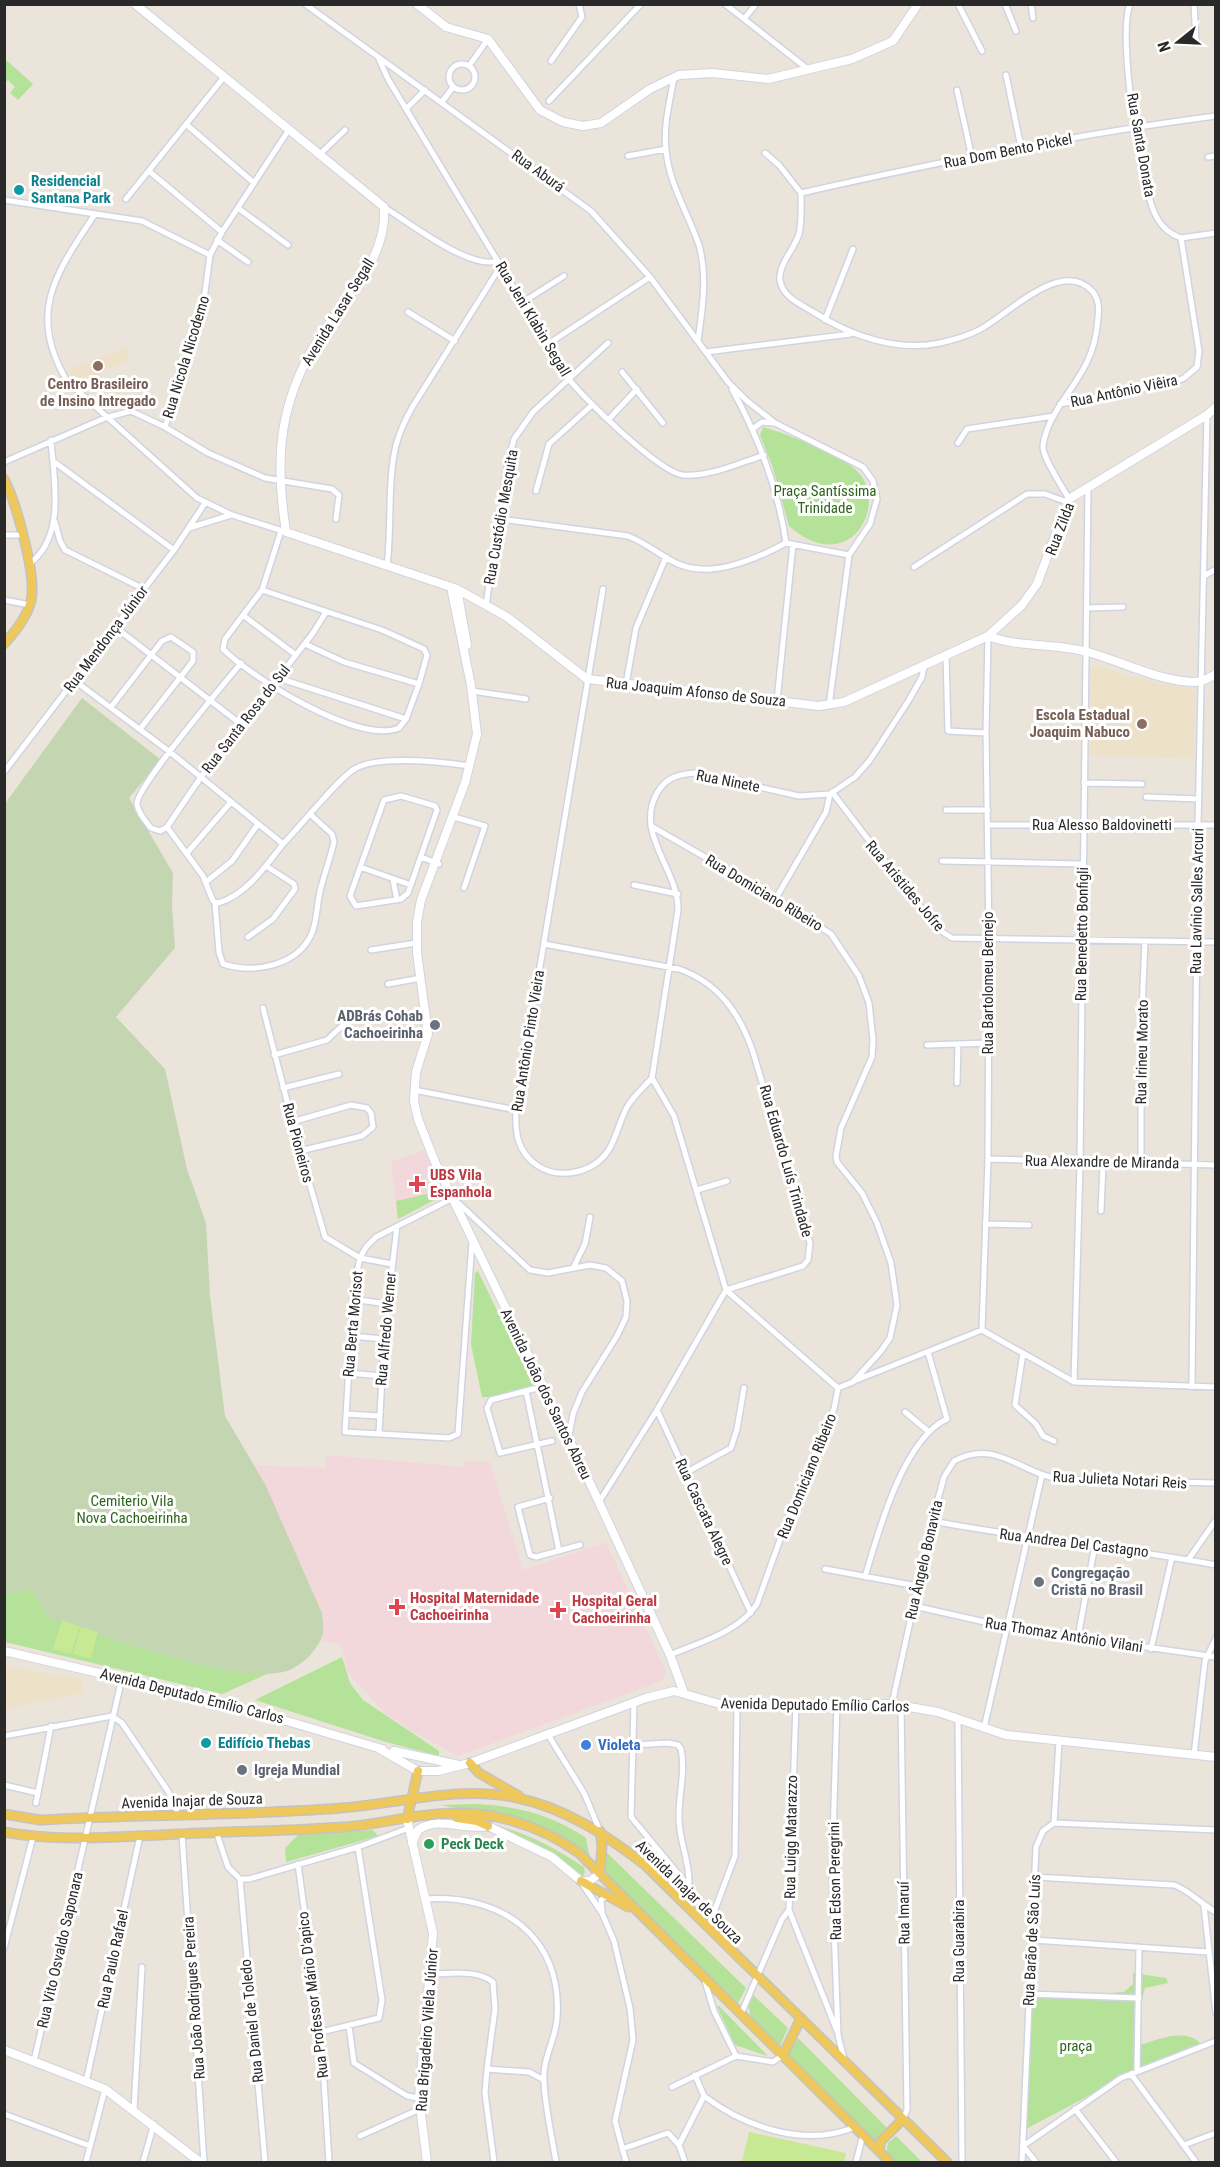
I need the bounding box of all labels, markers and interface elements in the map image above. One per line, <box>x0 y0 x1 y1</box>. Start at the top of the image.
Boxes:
north arrow <box>1148 12 1208 72</box>
text: N <box>1154 39 1175 54</box>
street label: Rua Santa Donata <box>1123 92 1159 198</box>
street label: Rua Dom Bento Pickel <box>942 130 1074 172</box>
street label: Rua Aburá <box>508 146 568 196</box>
place label: Residencial Santana Park <box>31 172 112 207</box>
marker: Residencial Santana Park <box>12 183 26 197</box>
street label: Avenida Lasar Segall <box>298 255 378 369</box>
street label: Rua Jeni Klabin Segall <box>492 258 574 380</box>
street label: Rua Nicola Nicodemo <box>159 293 213 421</box>
marker: Centro Brasileiro de Insino Intregado <box>91 359 105 373</box>
street label: Rua Antônio Viêira <box>1069 371 1179 411</box>
place label: Centro Brasileiro de Insino Intregado <box>40 375 156 410</box>
street label: Rua Custódio Mesquita <box>480 448 522 586</box>
park label: Praça Santíssima Trinidade <box>773 482 877 517</box>
street label: Rua Zilda <box>1042 500 1078 558</box>
street label: Rua Mendonça Júnior <box>60 582 152 696</box>
street label: Rua Santa Rosa do Sul <box>198 661 294 777</box>
street label: Rua Joaquim Afonso de Souza <box>605 674 787 710</box>
place label: Escola Estadual Joaquim Nabuco <box>1030 706 1130 741</box>
marker: Escola Estadual Joaquim Nabuco <box>1135 717 1149 731</box>
street label: Rua Ninete <box>695 766 761 796</box>
street label: Rua Alesso Baldovinetti <box>1032 816 1172 834</box>
street label: Rua Lavínio Salles Arcuri <box>1187 828 1207 974</box>
street label: Rua Aristides Jofre <box>862 837 948 935</box>
street label: Rua Domiciano Ribeiro <box>702 851 826 935</box>
street label: Rua Benedetto Bonfigli <box>1072 867 1092 1001</box>
street label: Rua Bartolomeu Bernejo <box>979 912 997 1054</box>
street label: Rua Antônio Pinto Vieira <box>508 969 548 1113</box>
street label: Rua Irineu Morato <box>1132 999 1152 1105</box>
place label: ADBrás Cohab Cachoeirinha <box>337 1007 423 1042</box>
marker: ADBrás Cohab Cachoeirinha <box>428 1018 442 1032</box>
street label: Rua Eduardo Luís Trindade <box>756 1083 816 1239</box>
street label: Rua Pioneiros <box>279 1101 317 1185</box>
street label: Rua Alexandre de Miranda <box>1025 1152 1179 1172</box>
place label: UBS Vila Espanhola <box>430 1166 492 1201</box>
marker: UBS Vila Espanhola <box>408 1175 426 1193</box>
street label: Rua Berta Morisot <box>339 1270 367 1378</box>
street label: Rua Alfredo Werner <box>372 1271 400 1387</box>
street label: Avenida João dos Santos Abreu <box>497 1306 595 1482</box>
street label: Rua Domiciano Ribeiro <box>774 1411 840 1541</box>
street label: Rua Cascata Alegre <box>671 1456 737 1568</box>
street label: Rua Julieta Notari Reis <box>1052 1467 1188 1493</box>
park label: Cemiterio Vila Nova Cachoeirinha <box>76 1492 188 1527</box>
street label: Rua Ângelo Bonavita <box>901 1498 947 1622</box>
street label: Rua Andrea Del Castagno <box>998 1525 1150 1561</box>
place label: Congregação Cristã no Brasil <box>1051 1564 1143 1599</box>
marker: Congregação Cristã no Brasil <box>1032 1575 1046 1589</box>
place label: Hospital Maternidade Cachoeirinha <box>410 1589 539 1624</box>
place label: Hospital Geral Cachoeirinha <box>572 1592 657 1627</box>
marker: Hospital Maternidade Cachoeirinha <box>388 1598 406 1616</box>
marker: Hospital Geral Cachoeirinha <box>549 1601 567 1619</box>
street label: Rua Thomaz Antônio Vilani <box>984 1614 1144 1656</box>
street label: Avenida Deputado Emílio Carlos <box>98 1664 286 1728</box>
street label: Avenida Deputado Emílio Carlos <box>720 1694 910 1716</box>
place label: Edifício Thebas <box>218 1734 311 1752</box>
marker: Edifício Thebas <box>199 1736 213 1750</box>
place label: Violeta <box>598 1736 641 1754</box>
marker: Violeta <box>579 1738 593 1752</box>
place label: Igreja Mundial <box>254 1761 340 1779</box>
marker: Igreja Mundial <box>235 1763 249 1777</box>
street label: Rua Luigg Matarazzo <box>781 1775 801 1899</box>
street label: Avenida Inajar de Souza <box>121 1790 263 1812</box>
street label: Rua Edson Peregrini <box>825 1822 845 1940</box>
place label: Peck Deck <box>441 1835 505 1853</box>
street label: Avenida Inajar de Souza <box>632 1836 746 1948</box>
marker: Peck Deck <box>422 1837 436 1851</box>
street label: Rua Vito Osvaldo Saponara <box>33 1870 87 2030</box>
street label: Rua Barão de São Luís <box>1020 1873 1044 2006</box>
street label: Rua Imaruí <box>894 1880 914 1945</box>
street label: Rua Guarabira <box>950 1900 968 1982</box>
street label: Rua Paulo Rafael <box>94 1908 132 2010</box>
street label: Rua Professor Mário D'apico <box>294 1911 332 2079</box>
street label: Rua João Rodrigues Pereira <box>179 1916 209 2080</box>
street label: Rua Brigadeiro Vilela Júnior <box>412 1947 442 2112</box>
street label: Rua Daniel de Toledo <box>237 1958 267 2084</box>
park label: praça <box>1060 2037 1092 2055</box>

